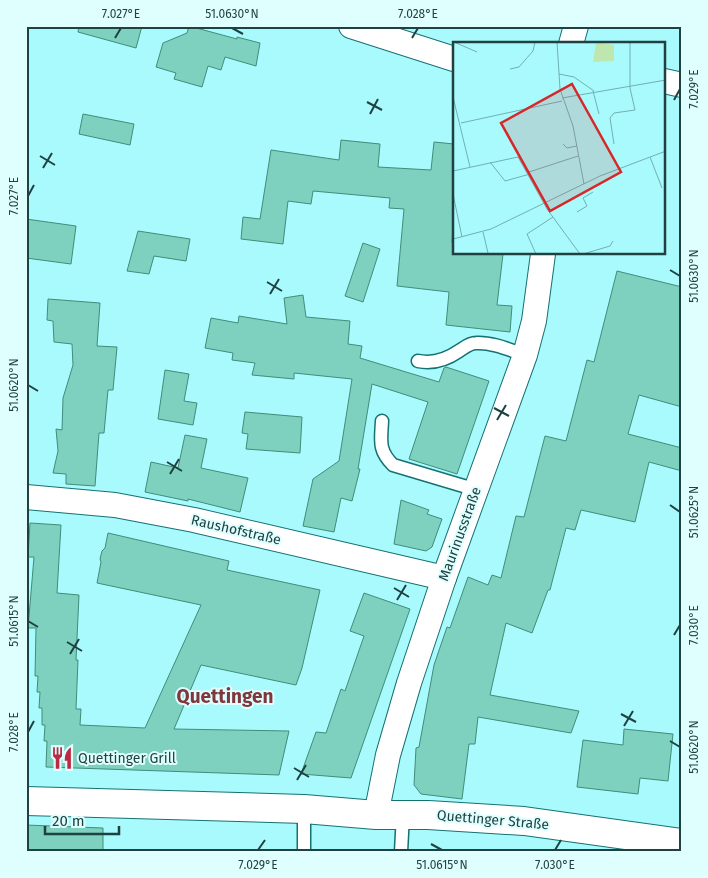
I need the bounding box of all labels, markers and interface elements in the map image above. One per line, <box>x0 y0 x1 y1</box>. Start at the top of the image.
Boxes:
text: 7.027°E <box>102 7 140 21</box>
text: 51.0630°N <box>205 7 259 21</box>
text: 7.028°E <box>398 7 438 21</box>
inset map <box>453 42 666 255</box>
text: 7.029°E <box>687 69 701 109</box>
text: 7.027°E <box>7 177 21 215</box>
text: 51.0630°N <box>687 249 701 303</box>
text: 51.0620°N <box>7 358 21 412</box>
street label: Maurinusstraße <box>435 485 485 583</box>
text: 51.0625°N <box>687 486 701 538</box>
street label: Raushofstraße <box>189 511 283 549</box>
text: 51.0615°N <box>7 595 21 647</box>
text: 7.030°E <box>687 605 701 645</box>
district label: Quettingen <box>177 685 273 708</box>
text: 7.028°E <box>7 712 21 752</box>
text: 51.0620°N <box>687 720 701 774</box>
restaurant icon: Quettinger Grill <box>49 745 75 771</box>
place label: Quettinger Grill <box>78 750 176 767</box>
scale bar <box>45 803 119 835</box>
street label: Quettinger Straße <box>436 807 550 833</box>
text: 20 m <box>52 812 85 830</box>
text: 7.029°E <box>238 858 278 872</box>
text: 51.0615°N <box>416 858 468 872</box>
text: 7.030°E <box>535 858 575 872</box>

